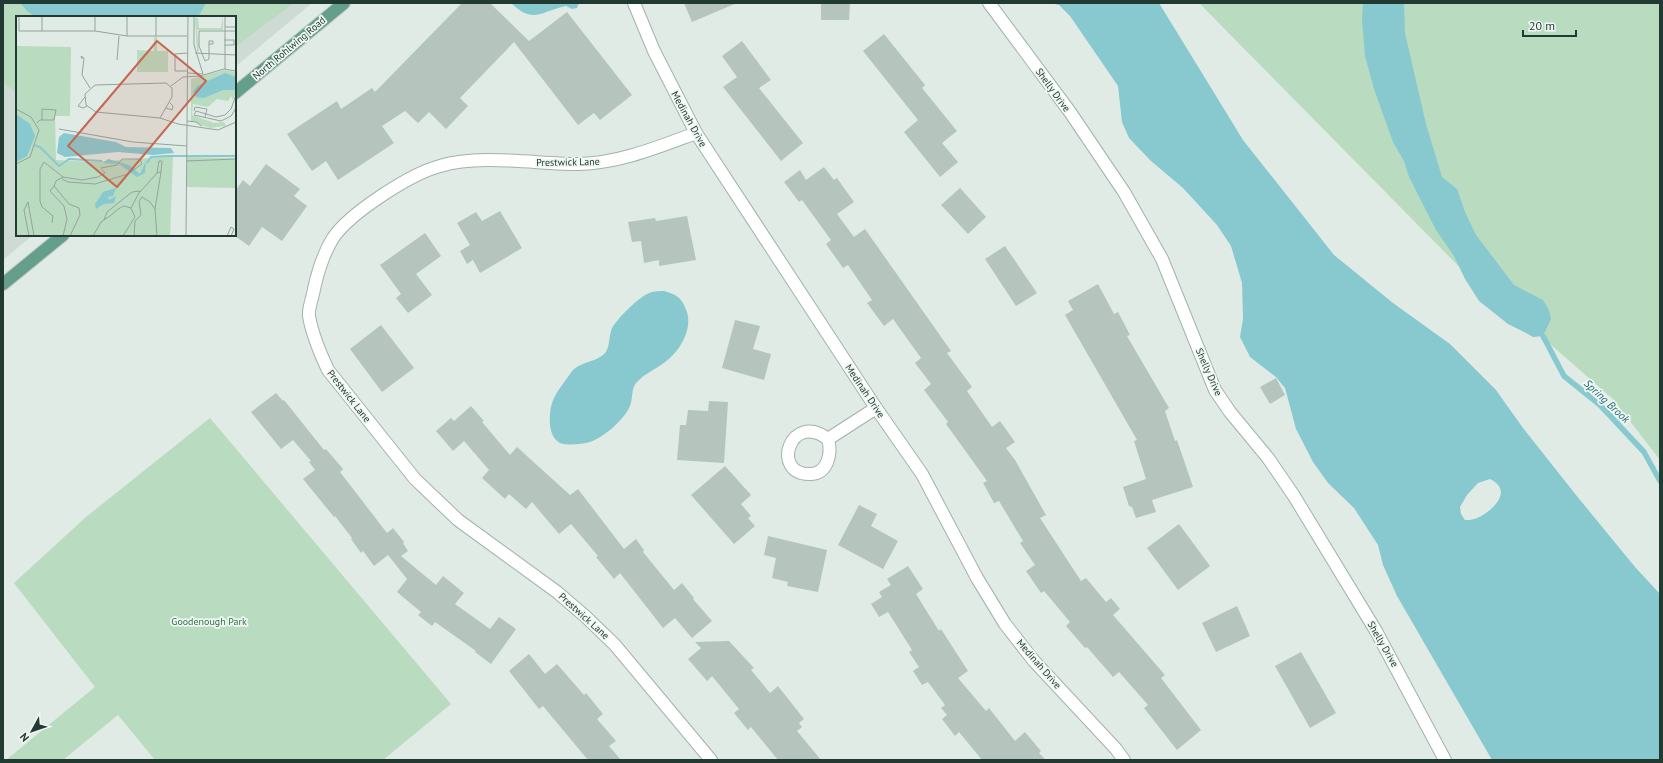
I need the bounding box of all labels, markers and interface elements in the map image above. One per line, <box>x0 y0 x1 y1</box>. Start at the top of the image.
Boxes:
scale bar <box>1523 12 1576 38</box>
street label: North Rohlwing Road <box>250 14 328 82</box>
inset map <box>16 16 236 236</box>
text: 20 m <box>1529 18 1555 33</box>
street label: Shelly Drive <box>1033 66 1073 114</box>
street label: Medinah Drive <box>668 89 710 149</box>
street label: Prestwick Lane <box>536 155 600 169</box>
street label: Shelly Drive <box>1193 346 1225 398</box>
street label: Medinah Drive <box>842 362 888 420</box>
street label: Prestwick Lane <box>324 367 374 425</box>
water label: Spring Brook <box>1581 376 1634 426</box>
street label: Prestwick Lane <box>556 590 612 642</box>
park label: Goodenough Park <box>171 615 247 628</box>
street label: Shelly Drive <box>1365 619 1401 669</box>
street label: Medinah Drive <box>1014 636 1064 692</box>
north arrow <box>12 711 52 751</box>
text: N <box>17 730 32 745</box>

